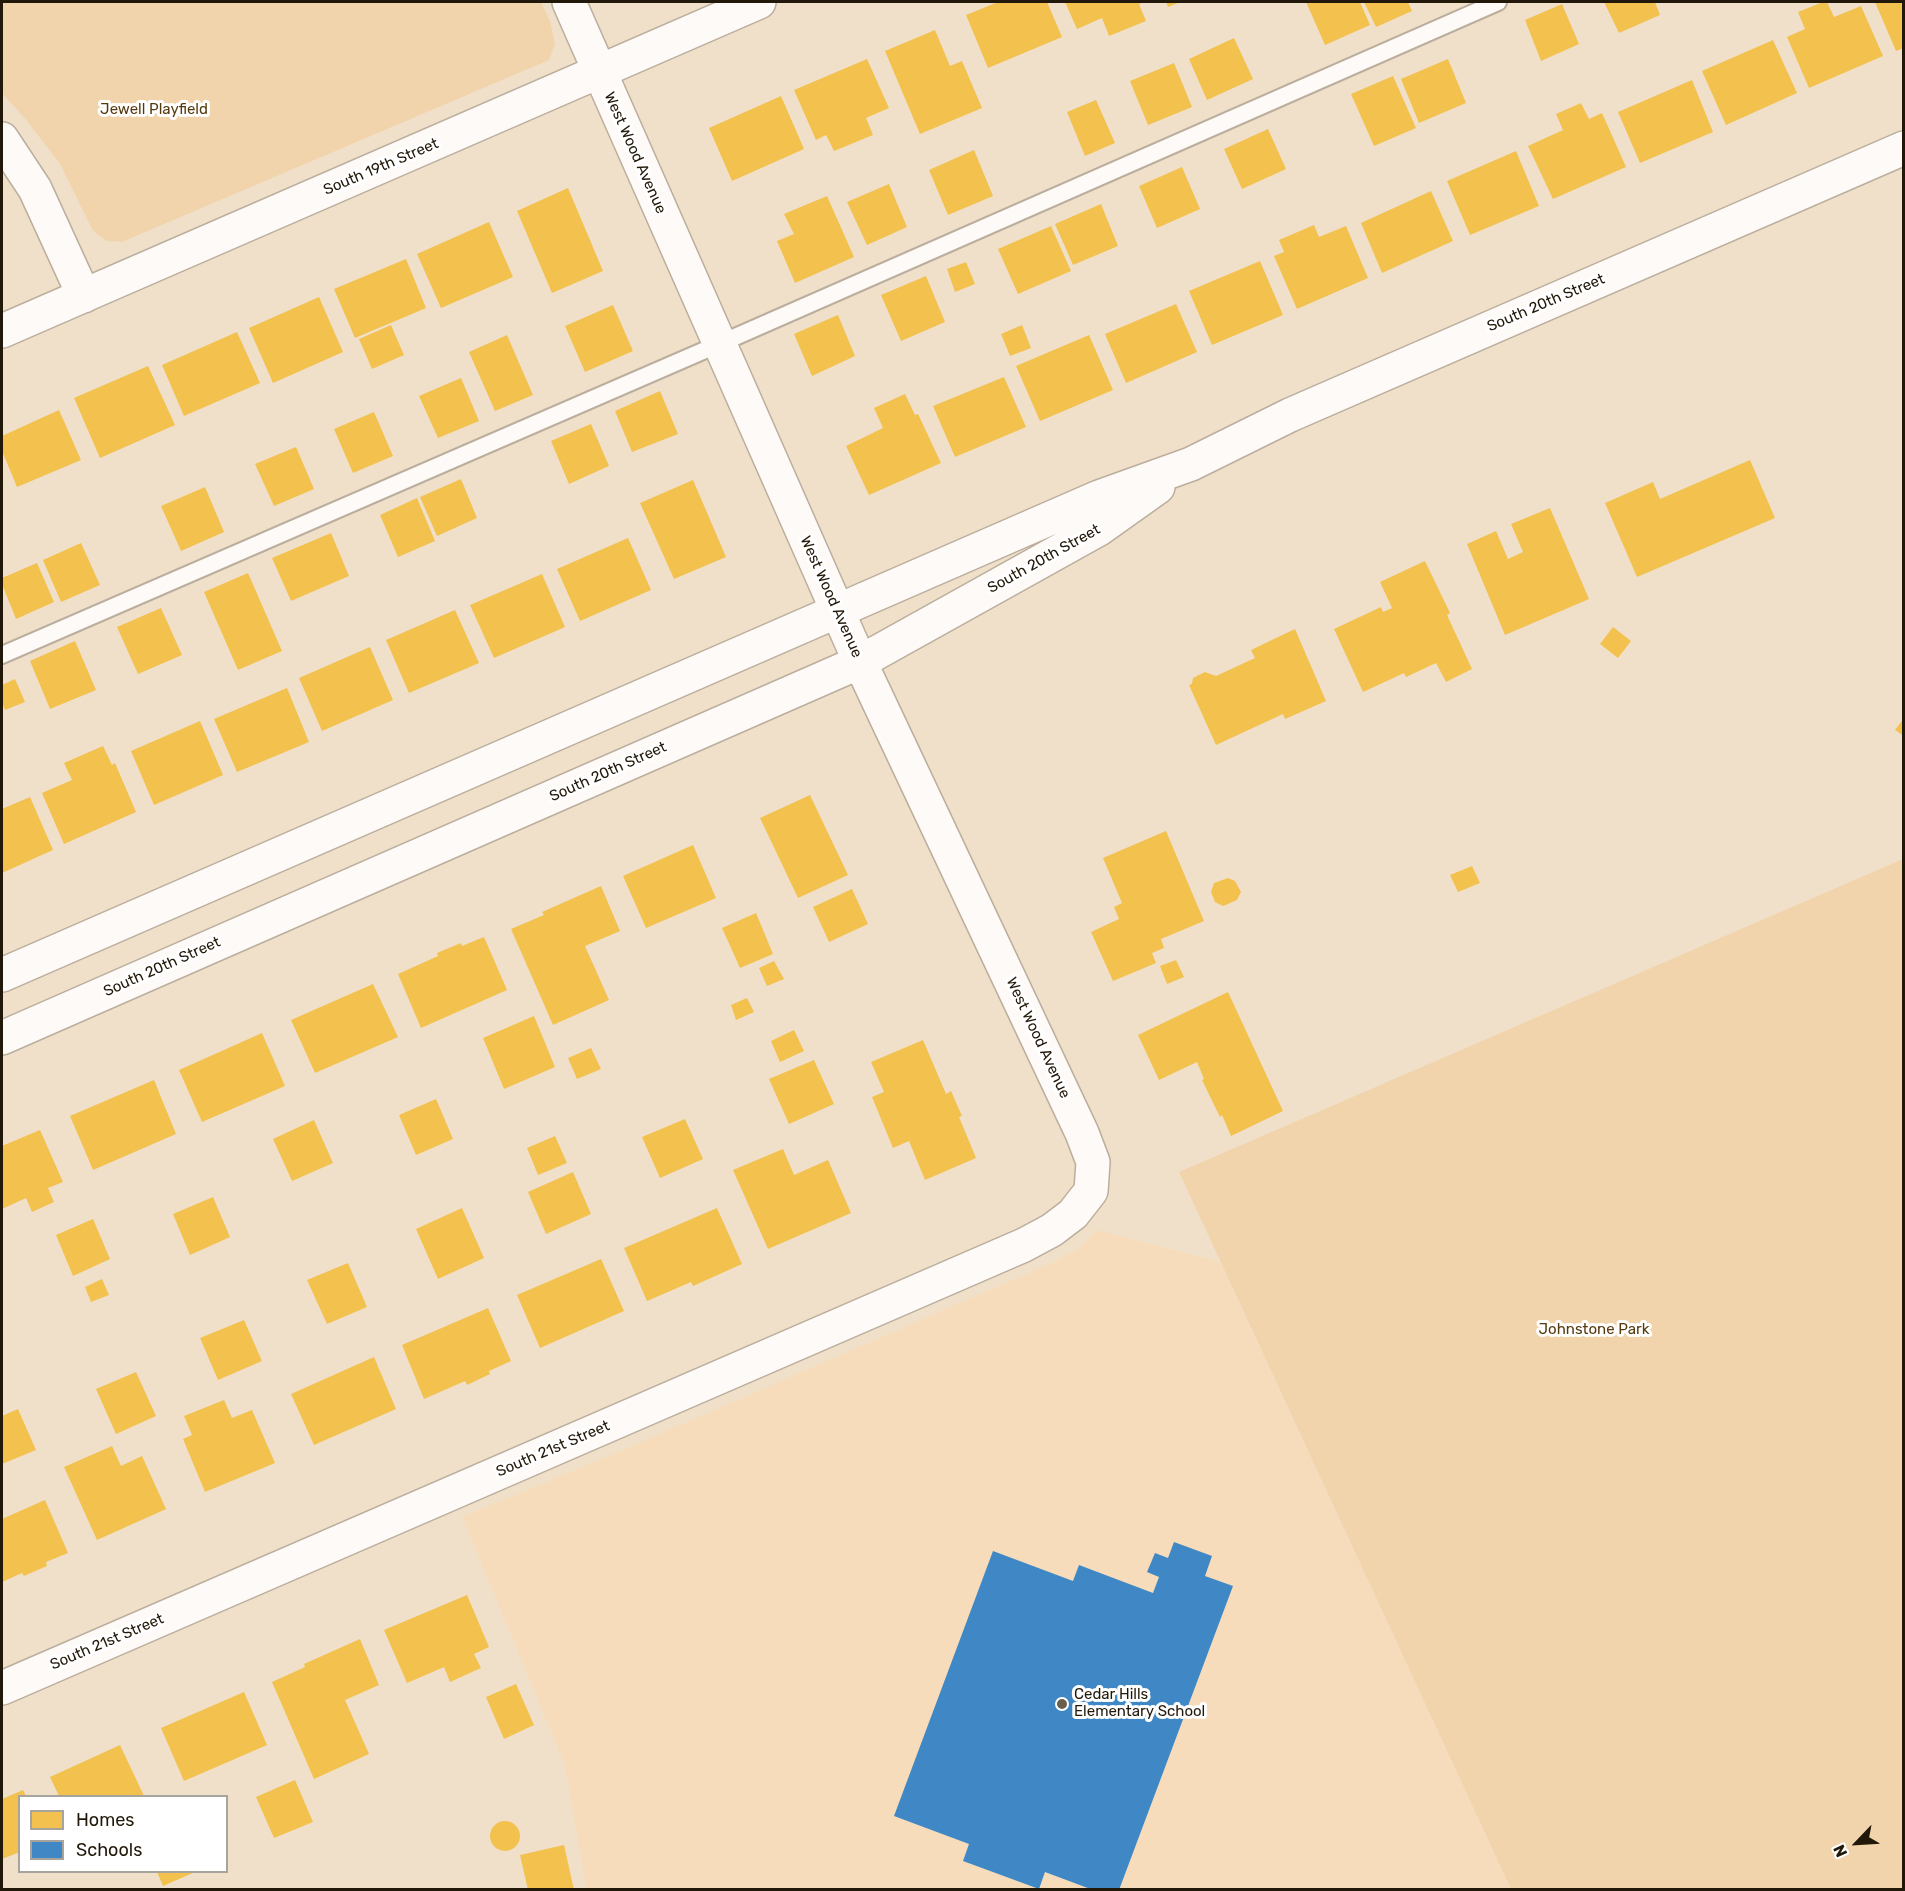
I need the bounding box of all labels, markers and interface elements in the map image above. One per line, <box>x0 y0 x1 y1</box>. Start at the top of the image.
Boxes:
street label: West Wood Avenue <box>600 89 670 217</box>
park label: Jewell Playfield <box>100 101 208 119</box>
street label: South 19th Street <box>321 135 441 199</box>
street label: South 20th Street <box>1484 270 1608 336</box>
street label: South 20th Street <box>985 521 1103 597</box>
street label: West Wood Avenue <box>796 533 866 661</box>
street label: South 20th Street <box>547 738 669 806</box>
street label: South 20th Street <box>101 933 223 1001</box>
street label: West Wood Avenue <box>1002 975 1074 1101</box>
park label: Johnstone Park <box>1539 1321 1649 1339</box>
street label: South 21st Street <box>494 1417 612 1481</box>
street label: South 21st Street <box>48 1610 166 1674</box>
place label: Cedar Hills Elementary School <box>1074 1686 1205 1721</box>
marker: Cedar Hills Elementary School <box>1055 1697 1069 1711</box>
legend <box>18 1795 228 1873</box>
text: Homes <box>76 1809 134 1831</box>
north arrow <box>1827 1813 1887 1873</box>
text: Schools <box>76 1839 142 1861</box>
text: N <box>1829 1842 1851 1860</box>

